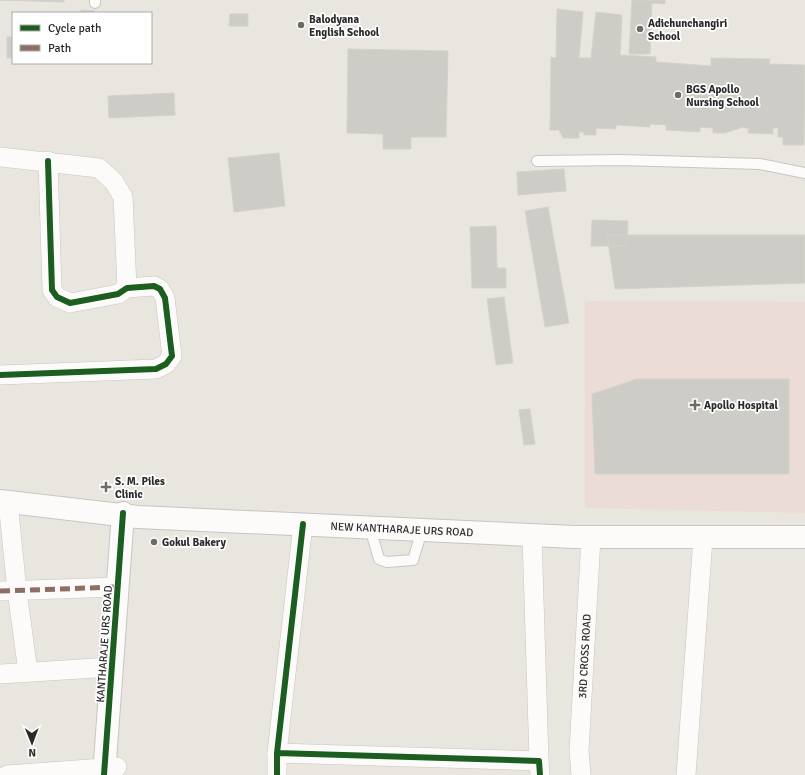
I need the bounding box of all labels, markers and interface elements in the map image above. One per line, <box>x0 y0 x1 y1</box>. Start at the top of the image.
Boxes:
legend <box>12 12 152 64</box>
place label: Balodyana English School <box>309 13 380 39</box>
place label: Adichunchangiri School <box>648 17 727 43</box>
marker: Balodyana English School <box>296 20 306 30</box>
text: Cycle path <box>48 21 101 36</box>
marker: Adichunchangiri School <box>635 24 645 34</box>
text: Path <box>48 41 71 56</box>
place label: BGS Apollo Nursing School <box>686 83 759 109</box>
marker: BGS Apollo Nursing School <box>673 90 683 100</box>
marker: Apollo Hospital <box>689 399 701 411</box>
place label: Apollo Hospital <box>704 399 779 412</box>
place label: S. M. Piles Clinic <box>115 475 165 501</box>
marker: S. M. Piles Clinic <box>100 481 112 493</box>
street label: NEW KANTHARAJE URS ROAD <box>330 520 473 539</box>
place label: Gokul Bakery <box>162 536 227 549</box>
marker: Gokul Bakery <box>149 537 159 547</box>
street label: KANTHARAJE URS ROAD <box>94 585 115 703</box>
street label: 3RD CROSS ROAD <box>576 614 594 699</box>
north arrow <box>12 723 52 763</box>
text: N <box>28 746 36 759</box>

